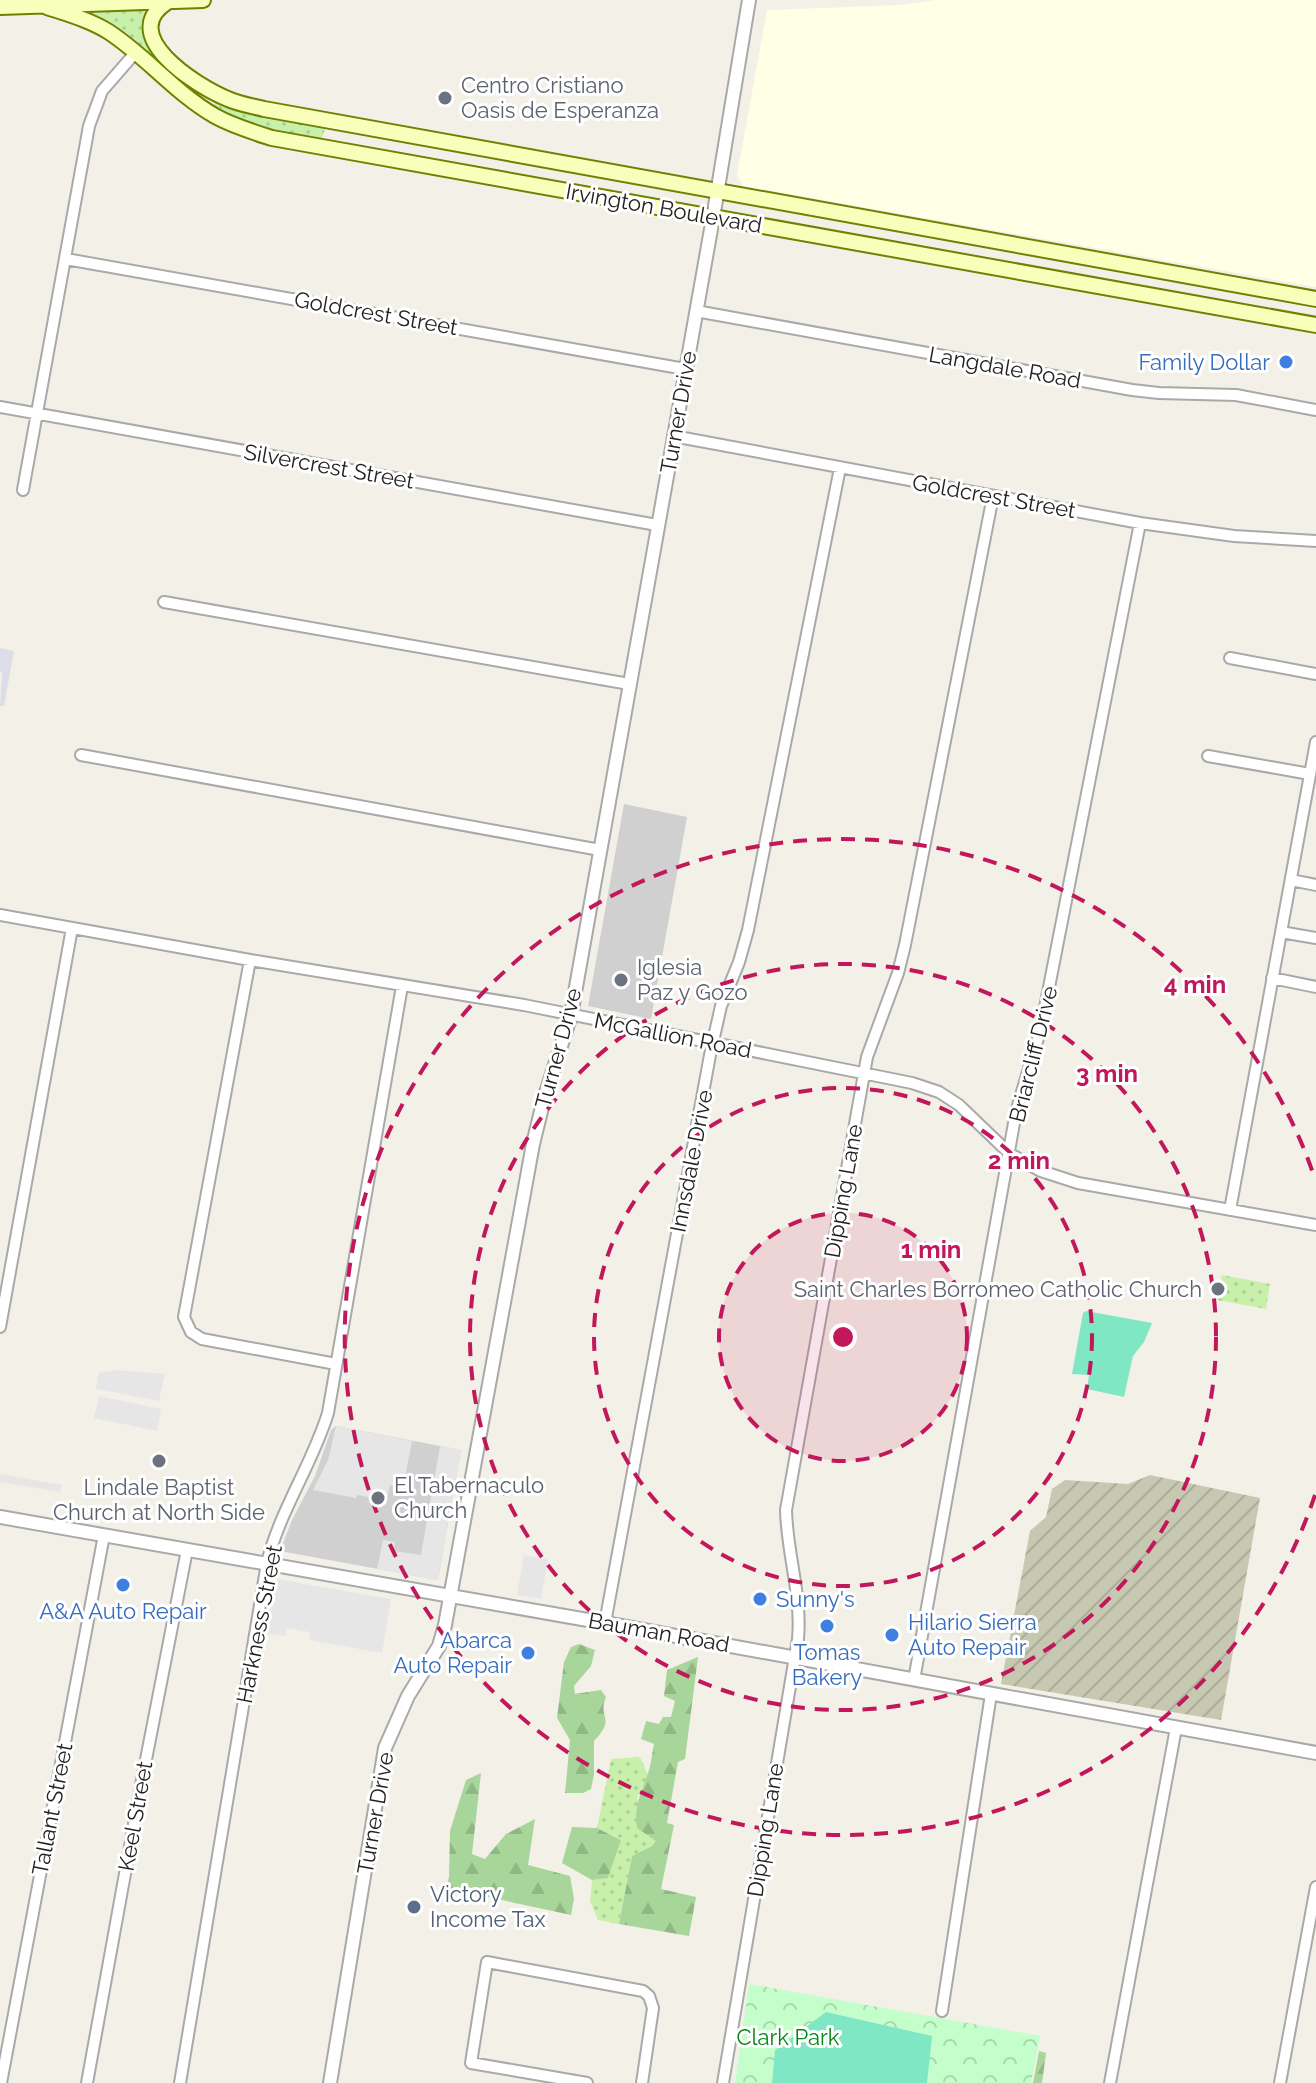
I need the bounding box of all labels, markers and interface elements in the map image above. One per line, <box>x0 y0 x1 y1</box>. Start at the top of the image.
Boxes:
place label: Centro Cristiano Oasis de Esperanza <box>461 72 659 123</box>
marker: Centro Cristiano Oasis de Esperanza <box>436 89 454 107</box>
street label: Irvington Boulevard <box>564 178 764 238</box>
street label: Goldcrest Street <box>292 286 460 340</box>
street label: Langdale Road <box>927 341 1083 393</box>
street label: Turner Drive <box>654 349 702 475</box>
place label: Family Dollar <box>1138 349 1270 375</box>
marker: Family Dollar <box>1277 353 1295 371</box>
street label: Silvercrest Street <box>242 438 417 494</box>
street label: Goldcrest Street <box>910 469 1078 523</box>
place label: Iglesia Paz y Gozo <box>637 954 748 1005</box>
text: 4 min <box>1164 970 1226 999</box>
marker: Iglesia Paz y Gozo <box>612 971 630 989</box>
street label: Briarcliff Drive <box>1003 983 1063 1125</box>
street label: Turner Drive <box>529 985 587 1111</box>
street label: McGallion Road <box>592 1007 754 1063</box>
text: 3 min <box>1076 1059 1138 1088</box>
street label: Innsdale Drive <box>664 1088 718 1234</box>
street label: Dipping Lane <box>818 1122 868 1260</box>
text: 2 min <box>988 1146 1050 1175</box>
text: 1 min <box>901 1235 961 1264</box>
place label: Saint Charles Borromeo Catholic Church <box>794 1276 1202 1302</box>
marker: Saint Charles Borromeo Catholic Church <box>1209 1280 1227 1298</box>
centre of rings <box>829 1323 857 1351</box>
marker: Lindale Baptist Church at North Side <box>150 1452 168 1470</box>
place label: El Tabernaculo Church <box>394 1472 544 1523</box>
place label: Lindale Baptist Church at North Side <box>53 1474 265 1525</box>
marker: El Tabernaculo Church <box>369 1489 387 1507</box>
street label: Harkness Street <box>231 1542 287 1706</box>
marker: A&A Auto Repair <box>114 1576 132 1594</box>
place label: Sunny's <box>776 1586 855 1612</box>
marker: Sunny's <box>751 1590 769 1608</box>
place label: A&A Auto Repair <box>39 1598 207 1624</box>
street label: Bauman Road <box>586 1607 732 1657</box>
place label: Hilario Sierra Auto Repair <box>908 1609 1037 1660</box>
marker: Tomas Bakery <box>818 1617 836 1635</box>
marker: Hilario Sierra Auto Repair <box>883 1626 901 1644</box>
place label: Abarca Auto Repair <box>393 1627 512 1678</box>
place label: Tomas Bakery <box>792 1639 862 1690</box>
marker: Abarca Auto Repair <box>519 1644 537 1662</box>
street label: Tallant Street <box>26 1740 78 1877</box>
street label: Turner Drive <box>351 1750 399 1876</box>
street label: Keel Street <box>113 1758 158 1873</box>
street label: Dipping Lane <box>742 1761 788 1899</box>
place label: Victory Income Tax <box>430 1881 546 1932</box>
marker: Victory Income Tax <box>405 1898 423 1916</box>
park label: Clark Park <box>737 2024 840 2050</box>

